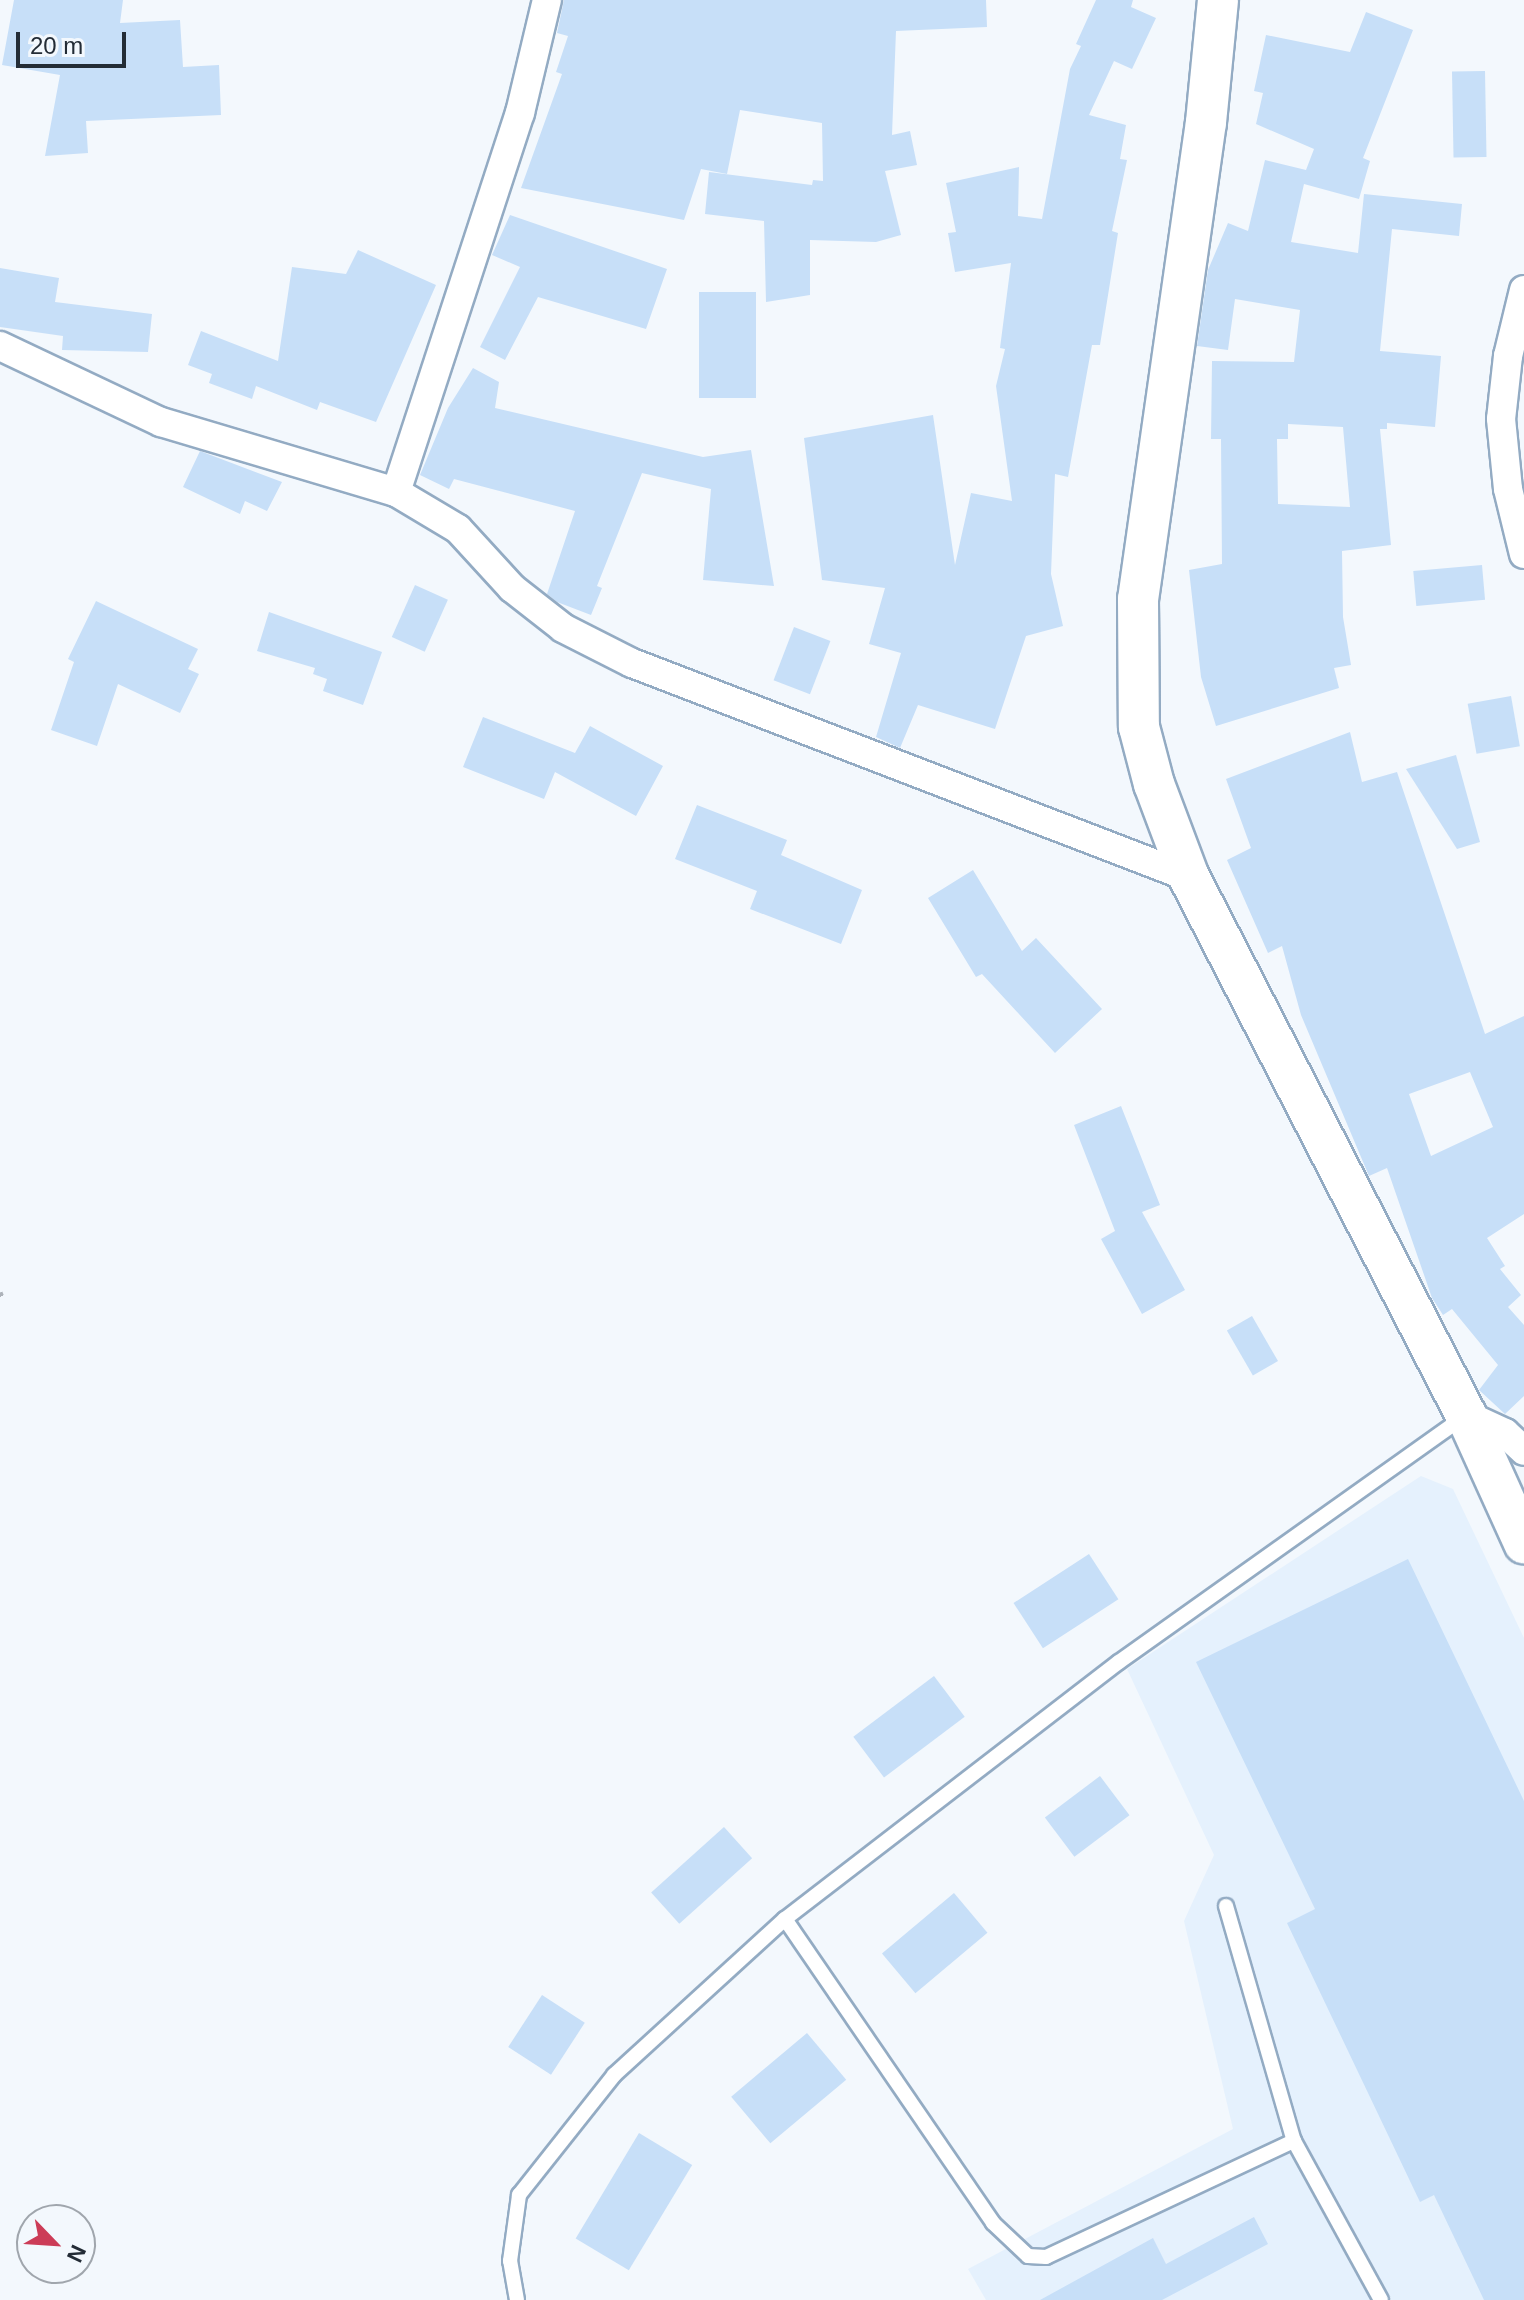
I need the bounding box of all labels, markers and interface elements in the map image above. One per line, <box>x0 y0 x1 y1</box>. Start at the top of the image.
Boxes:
scale bar <box>20 16 130 66</box>
text: 20 m <box>30 32 83 59</box>
north arrow <box>16 2204 96 2284</box>
text: N <box>62 2241 91 2266</box>

